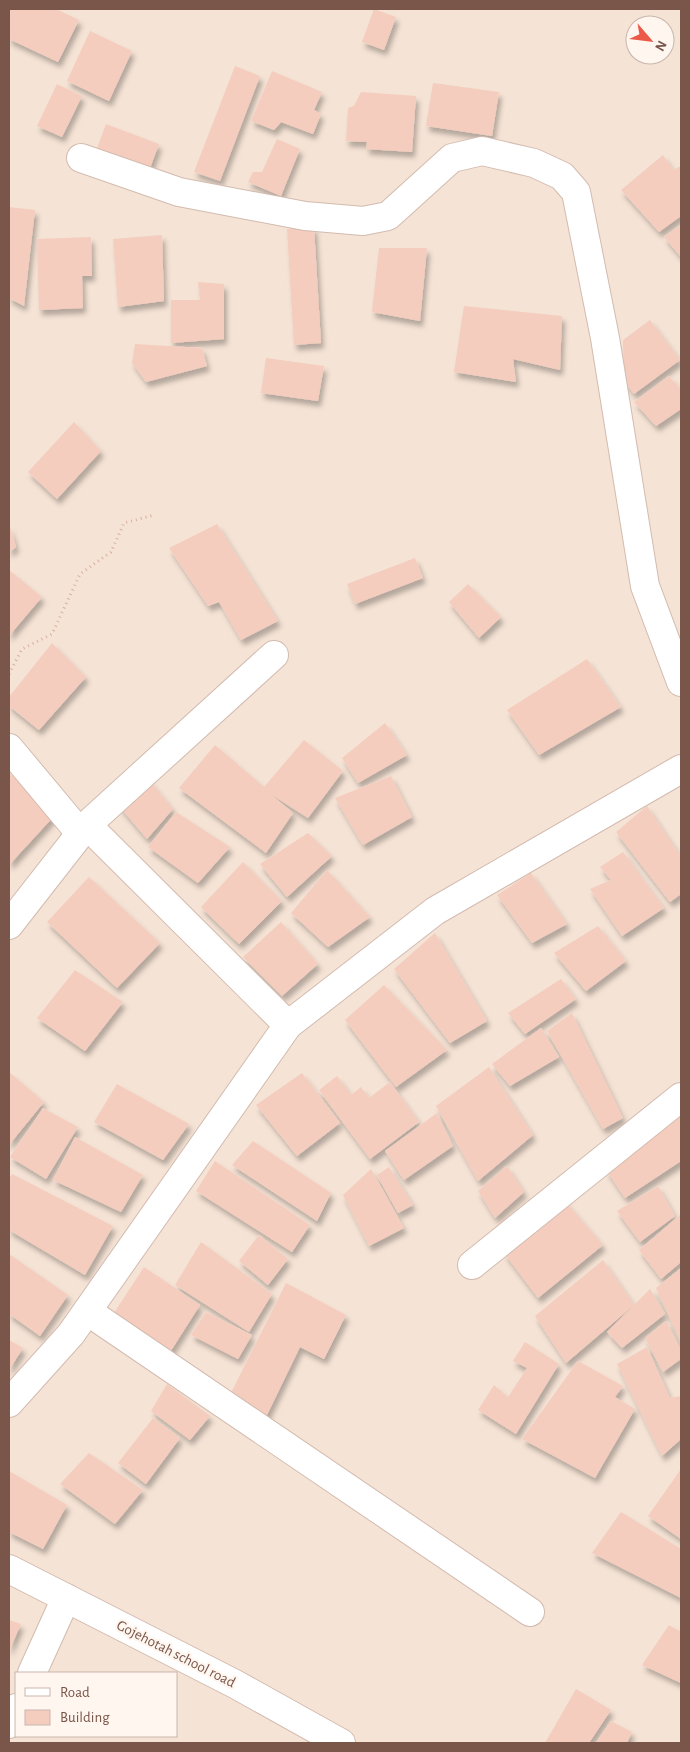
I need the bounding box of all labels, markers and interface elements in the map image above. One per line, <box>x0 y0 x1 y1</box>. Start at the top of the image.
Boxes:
north arrow <box>625 15 675 65</box>
text: N <box>652 38 669 53</box>
street label: Gojehotah school road <box>114 1618 238 1691</box>
legend <box>15 1672 178 1737</box>
text: Road <box>60 1685 90 1700</box>
text: Building <box>60 1710 110 1725</box>

